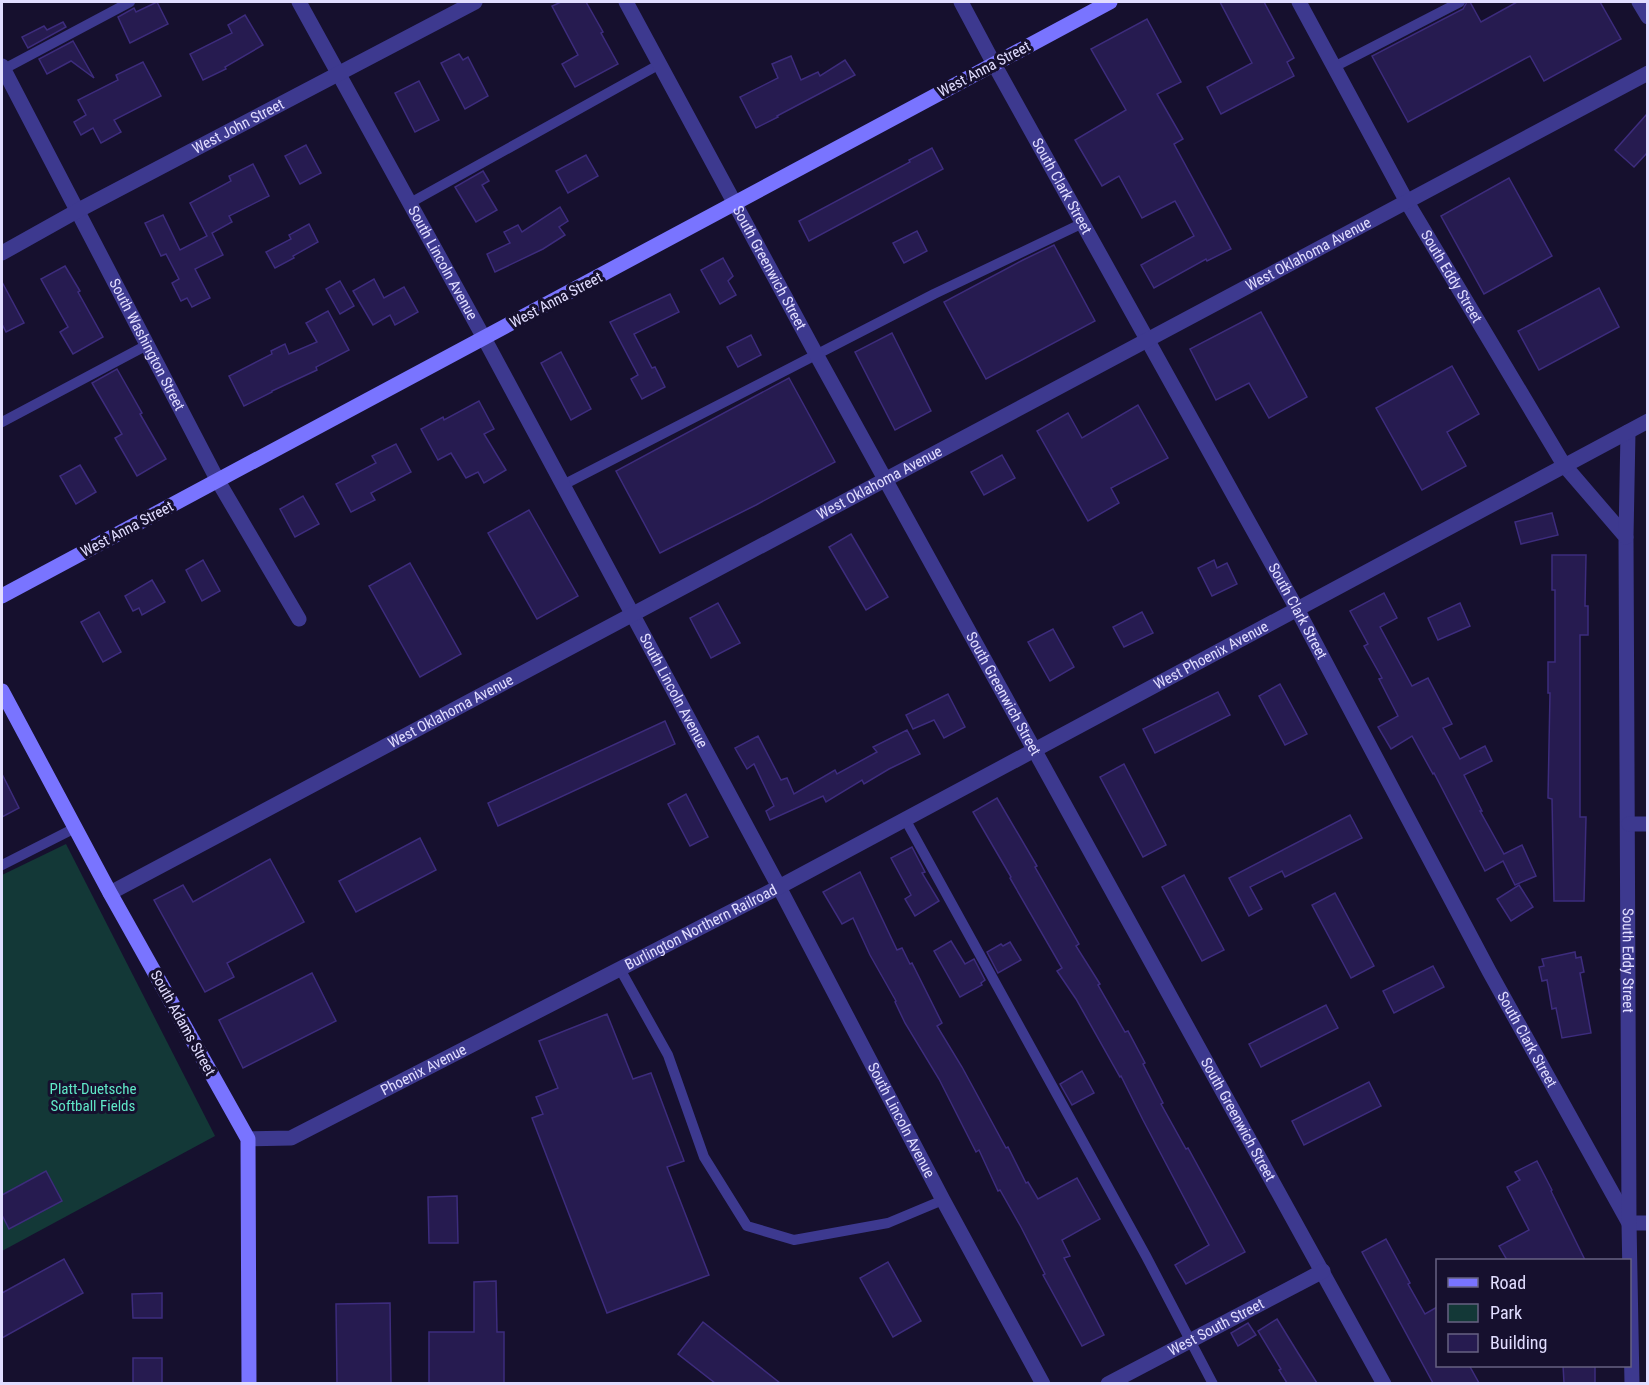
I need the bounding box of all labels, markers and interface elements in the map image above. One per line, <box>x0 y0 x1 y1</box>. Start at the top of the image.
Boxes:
street label: West Anna Street <box>935 37 1033 101</box>
street label: West John Street <box>189 95 287 158</box>
street label: South Clark Street <box>1028 135 1096 237</box>
street label: South Lincoln Avenue <box>404 203 481 323</box>
street label: South Greenwich Street <box>729 203 810 333</box>
street label: West Oklahoma Avenue <box>1243 213 1374 295</box>
street label: South Eddy Street <box>1417 227 1486 326</box>
street label: West Anna Street <box>507 268 605 332</box>
street label: South Washington Street <box>105 276 189 413</box>
street label: West Oklahoma Avenue <box>814 442 945 523</box>
street label: West Anna Street <box>78 497 176 561</box>
street label: South Clark Street <box>1264 560 1331 662</box>
street label: West Phoenix Avenue <box>1151 617 1271 693</box>
street label: South Greenwich Street <box>962 629 1045 759</box>
street label: South Lincoln Avenue <box>635 630 712 751</box>
street label: West Oklahoma Avenue <box>385 671 516 752</box>
street label: Burlington Northern Railroad <box>622 881 780 974</box>
street label: South Eddy Street <box>1619 908 1637 1013</box>
street label: South Adams Street <box>147 967 219 1079</box>
street label: South Clark Street <box>1493 988 1561 1091</box>
street label: Phoenix Avenue <box>378 1040 469 1099</box>
street label: South Greenwich Street <box>1197 1054 1279 1184</box>
street label: South Lincoln Avenue <box>864 1060 939 1181</box>
park label: Platt-Duetsche Softball Fields <box>50 1080 136 1115</box>
legend <box>1436 1259 1631 1367</box>
text: Road <box>1490 1272 1526 1293</box>
street label: West South Street <box>1165 1295 1267 1360</box>
text: Park <box>1490 1302 1522 1323</box>
text: Building <box>1490 1332 1547 1353</box>

